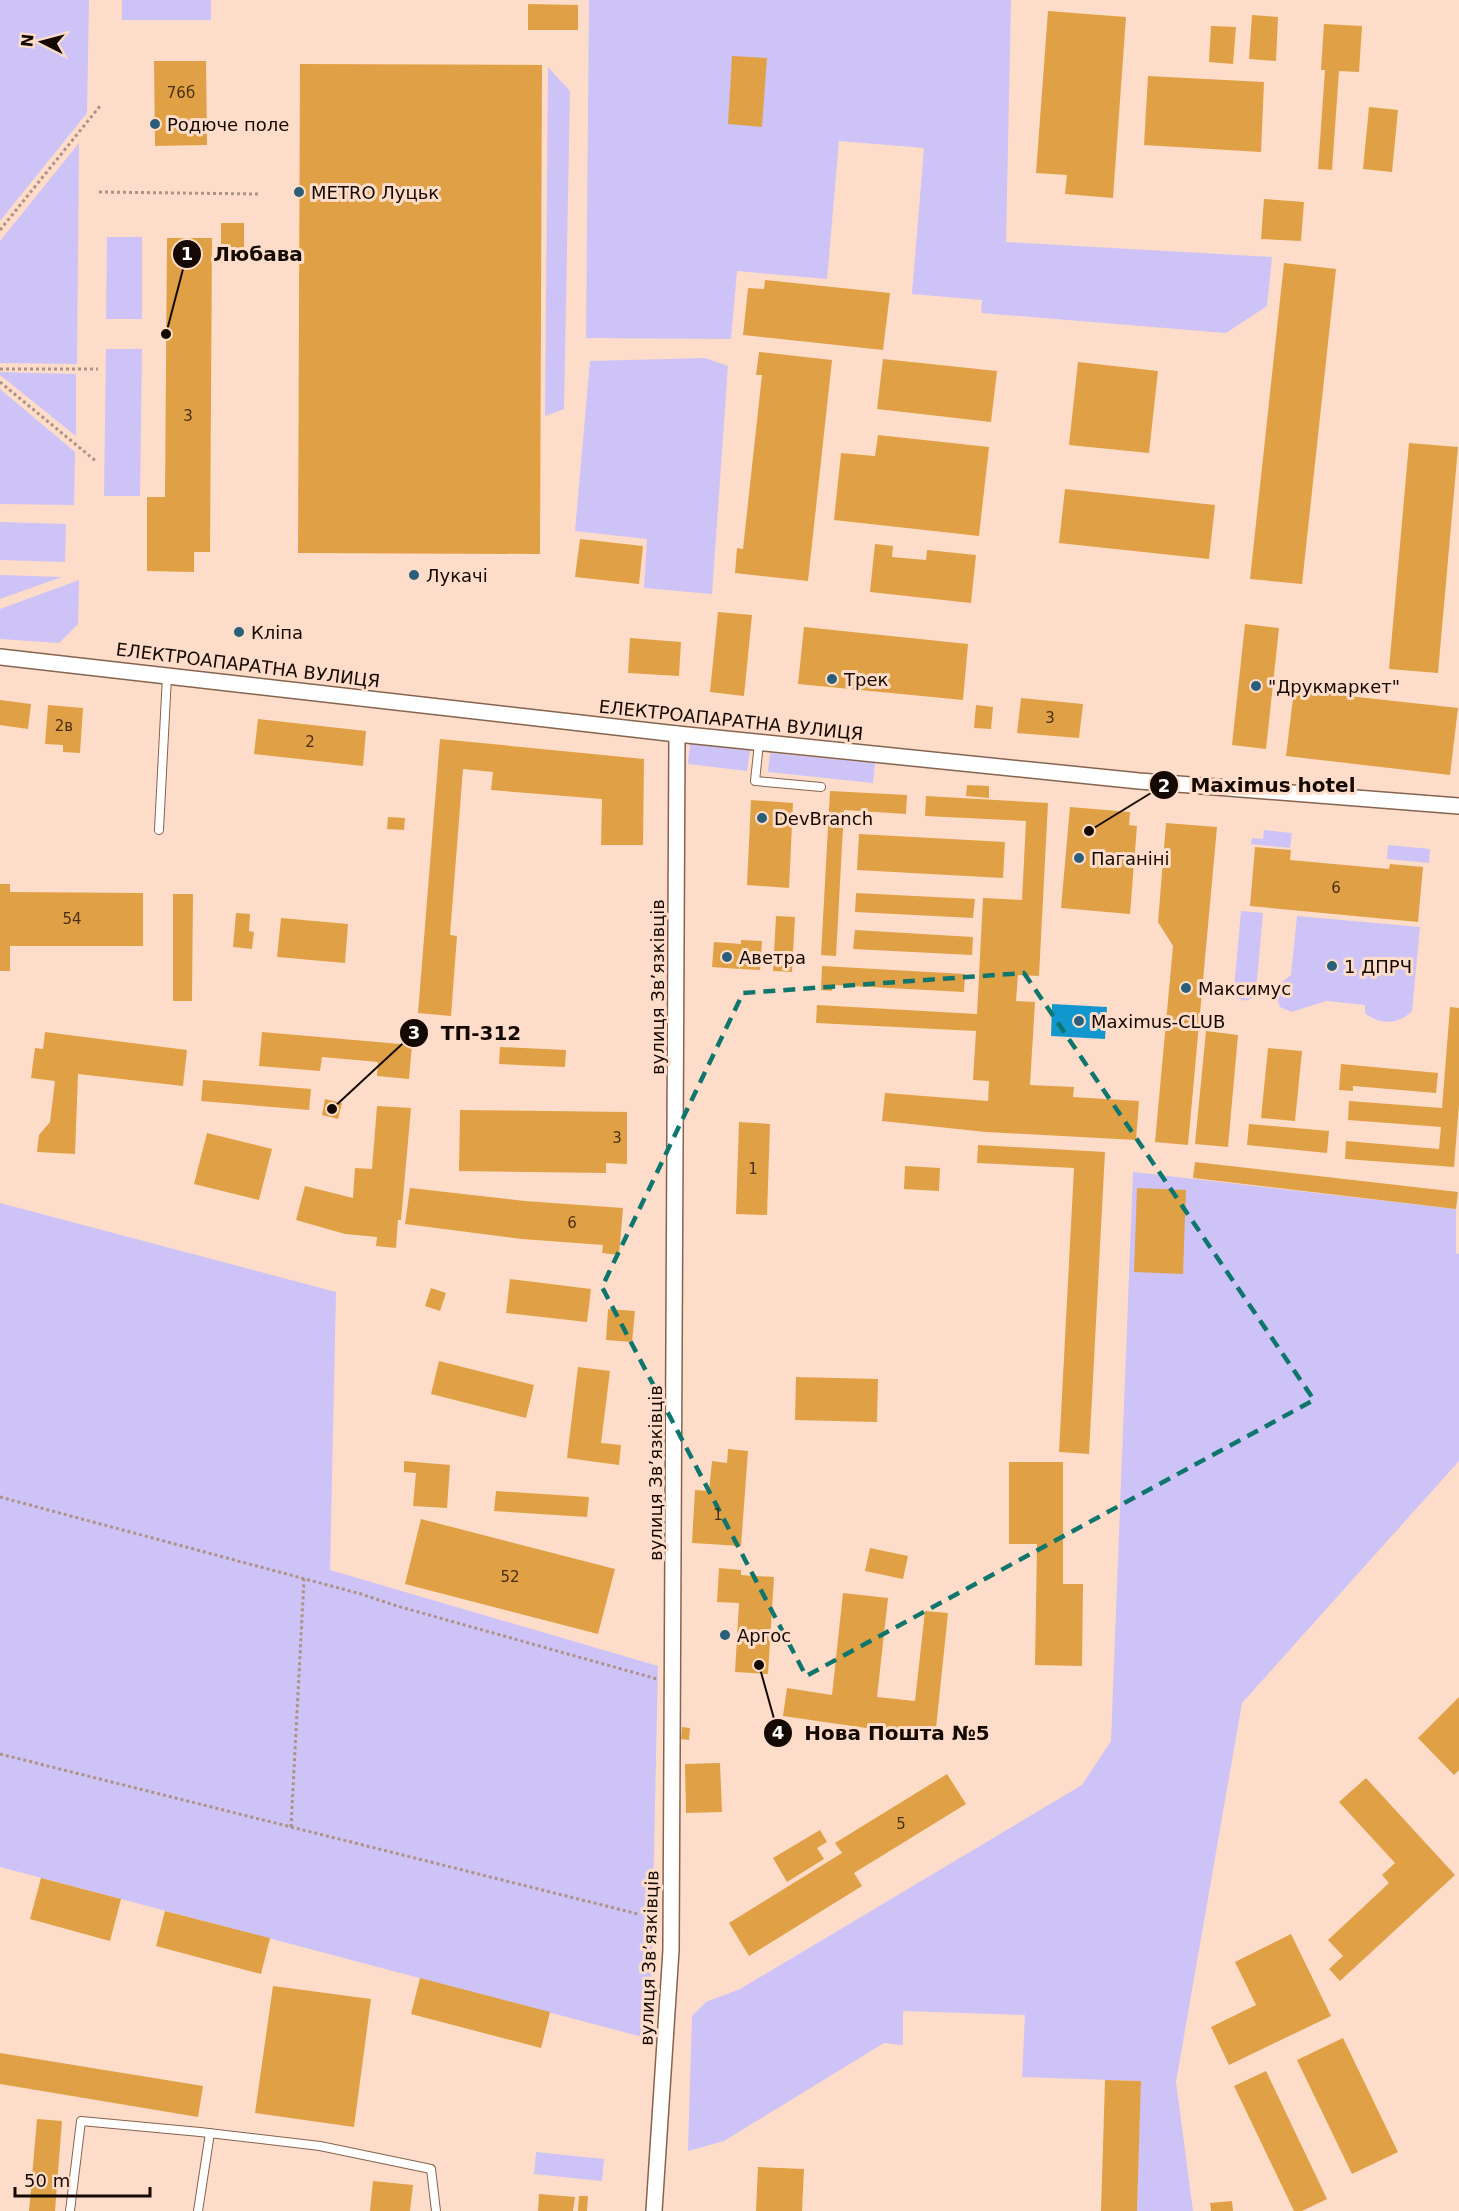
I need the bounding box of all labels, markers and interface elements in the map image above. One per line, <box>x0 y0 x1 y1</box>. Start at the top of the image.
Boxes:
north arrow <box>12 12 72 72</box>
text: N <box>17 33 38 48</box>
house number: 76б <box>167 84 195 102</box>
place label: Родюче поле <box>167 114 289 135</box>
marker: Родюче поле <box>148 117 162 131</box>
place label: METRO Луцьк <box>311 182 439 203</box>
marker: METRO Луцьк <box>292 185 306 199</box>
callout: Любава <box>172 235 315 273</box>
text: Любава <box>213 242 303 266</box>
text: 1 <box>181 243 193 264</box>
house number: 3 <box>183 407 193 425</box>
place label: Лукачі <box>426 565 488 586</box>
marker: Лукачі <box>407 568 421 582</box>
place label: Кліпа <box>251 622 303 643</box>
marker: Кліпа <box>232 625 246 639</box>
street label: ЕЛЕКТРОАПАРАТНА ВУЛИЦЯ <box>115 638 381 692</box>
place label: Трек <box>843 669 888 690</box>
marker: Трек <box>825 672 839 686</box>
place label: "Друкмаркет" <box>1268 676 1400 697</box>
marker: "Друкмаркет" <box>1249 679 1263 693</box>
street label: ЕЛЕКТРОАПАРАТНА ВУЛИЦЯ <box>598 696 864 744</box>
house number: 3 <box>1045 709 1055 727</box>
house number: 2в <box>55 717 73 735</box>
house number: 2 <box>305 733 315 751</box>
callout: Maximus hotel <box>1149 766 1368 804</box>
text: Maximus hotel <box>1190 773 1356 797</box>
text: 2 <box>1158 775 1170 796</box>
place label: DevBranch <box>774 808 873 829</box>
marker: DevBranch <box>755 811 769 825</box>
place label: Паганіні <box>1091 848 1170 869</box>
marker: Паганіні <box>1072 851 1086 865</box>
house number: 6 <box>1331 879 1341 897</box>
street label: вулиця Звʼязківців <box>647 899 668 1075</box>
house number: 54 <box>62 910 82 928</box>
place label: Аветра <box>739 947 806 968</box>
marker: Аветра <box>720 950 734 964</box>
place label: 1 ДПРЧ <box>1344 956 1412 977</box>
marker: 1 ДПРЧ <box>1325 959 1339 973</box>
place label: Максимус <box>1198 978 1291 999</box>
marker: Максимус <box>1179 981 1193 995</box>
place label: Maximus-CLUB <box>1091 1011 1225 1032</box>
callout: ТП-312 <box>399 1014 533 1052</box>
marker: Maximus-CLUB <box>1072 1014 1086 1028</box>
text: ТП-312 <box>441 1021 521 1045</box>
text: 3 <box>408 1022 420 1043</box>
house number: 3 <box>612 1129 622 1147</box>
house number: 1 <box>748 1160 758 1178</box>
house number: 6 <box>567 1214 577 1232</box>
street label: вулиця Звʼязківців <box>645 1385 666 1561</box>
house number: 1 <box>713 1506 723 1524</box>
house number: 52 <box>500 1568 520 1586</box>
place label: Аргос <box>737 1625 791 1646</box>
marker: Аргос <box>718 1628 732 1642</box>
callout: Нова Пошта №5 <box>763 1714 1002 1752</box>
text: Нова Пошта №5 <box>804 1721 990 1745</box>
text: 4 <box>772 1722 784 1743</box>
house number: 5 <box>896 1815 906 1833</box>
street label: вулиця Звʼязківців <box>635 1870 663 2046</box>
scale bar <box>15 2160 150 2198</box>
text: 50 m <box>24 2170 70 2191</box>

